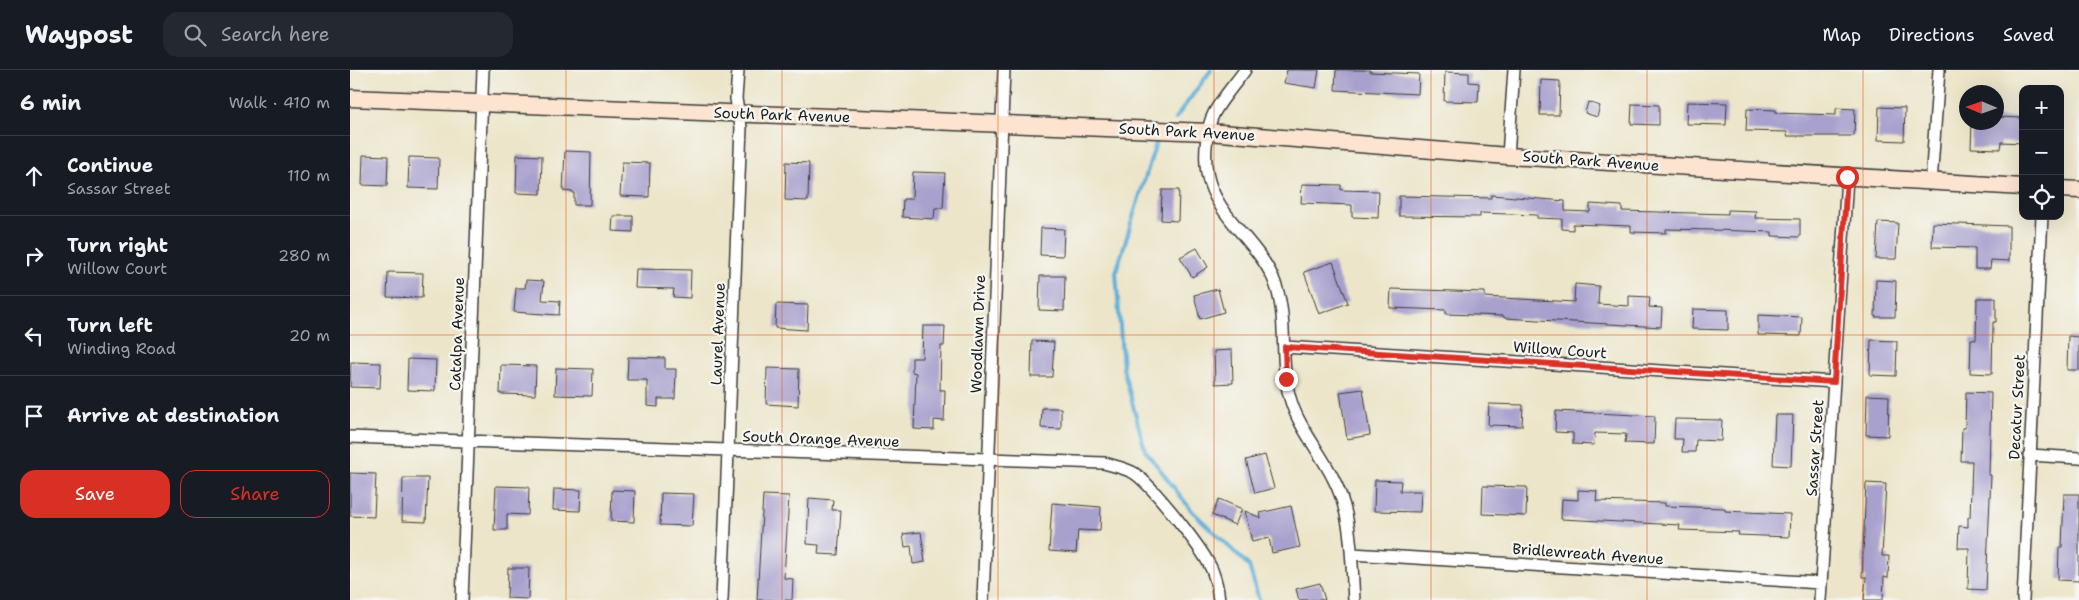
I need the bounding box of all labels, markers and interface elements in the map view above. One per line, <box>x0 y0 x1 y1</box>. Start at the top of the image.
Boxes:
search box <box>163 12 513 57</box>
text: Waypost <box>25 19 133 51</box>
icon: search <box>181 21 209 49</box>
text: Search here <box>221 22 329 47</box>
text: Map <box>1823 23 1861 47</box>
text: Directions <box>1889 23 1975 47</box>
text: Saved <box>2003 23 2054 47</box>
north arrow <box>1959 85 2004 130</box>
map controls <box>2019 85 2064 220</box>
button: + <box>2019 85 2064 130</box>
text: 6 min <box>20 89 81 117</box>
text: Walk · 410 m <box>229 92 330 113</box>
street label: South Park Avenue <box>713 103 851 127</box>
street label: South Park Avenue <box>1118 118 1256 146</box>
button: − <box>2019 130 2064 175</box>
street label: South Park Avenue <box>1522 146 1660 176</box>
text: Continue <box>67 153 153 178</box>
icon: ahead <box>20 162 48 190</box>
text: 110 m <box>287 165 330 186</box>
route start <box>1836 166 1859 189</box>
button: locate <box>2019 175 2064 220</box>
text: Sassar Street <box>67 178 171 199</box>
text: Turn right <box>67 233 168 258</box>
icon: right <box>20 242 48 270</box>
text: 280 m <box>278 245 330 266</box>
text: Willow Court <box>67 258 167 279</box>
street label: Woodlawn Drive <box>966 274 990 394</box>
street label: Catalpa Avenue <box>445 277 469 391</box>
street label: Laurel Avenue <box>706 282 730 386</box>
text: Turn left <box>67 313 153 338</box>
icon: left <box>20 322 48 350</box>
text: 20 m <box>289 325 330 346</box>
street label: Willow Court <box>1512 337 1608 363</box>
text: Winding Road <box>67 338 176 359</box>
street label: Decatur Street <box>2004 354 2030 460</box>
route end <box>1275 368 1298 391</box>
street label: Sassar Street <box>1802 399 1828 497</box>
icon: arrive <box>20 402 48 430</box>
text: Arrive at destination <box>67 403 279 428</box>
street label: South Orange Avenue <box>742 426 900 452</box>
button: Save <box>20 470 170 518</box>
button: Share <box>180 470 330 518</box>
street label: Bridlewreath Avenue <box>1512 539 1664 569</box>

